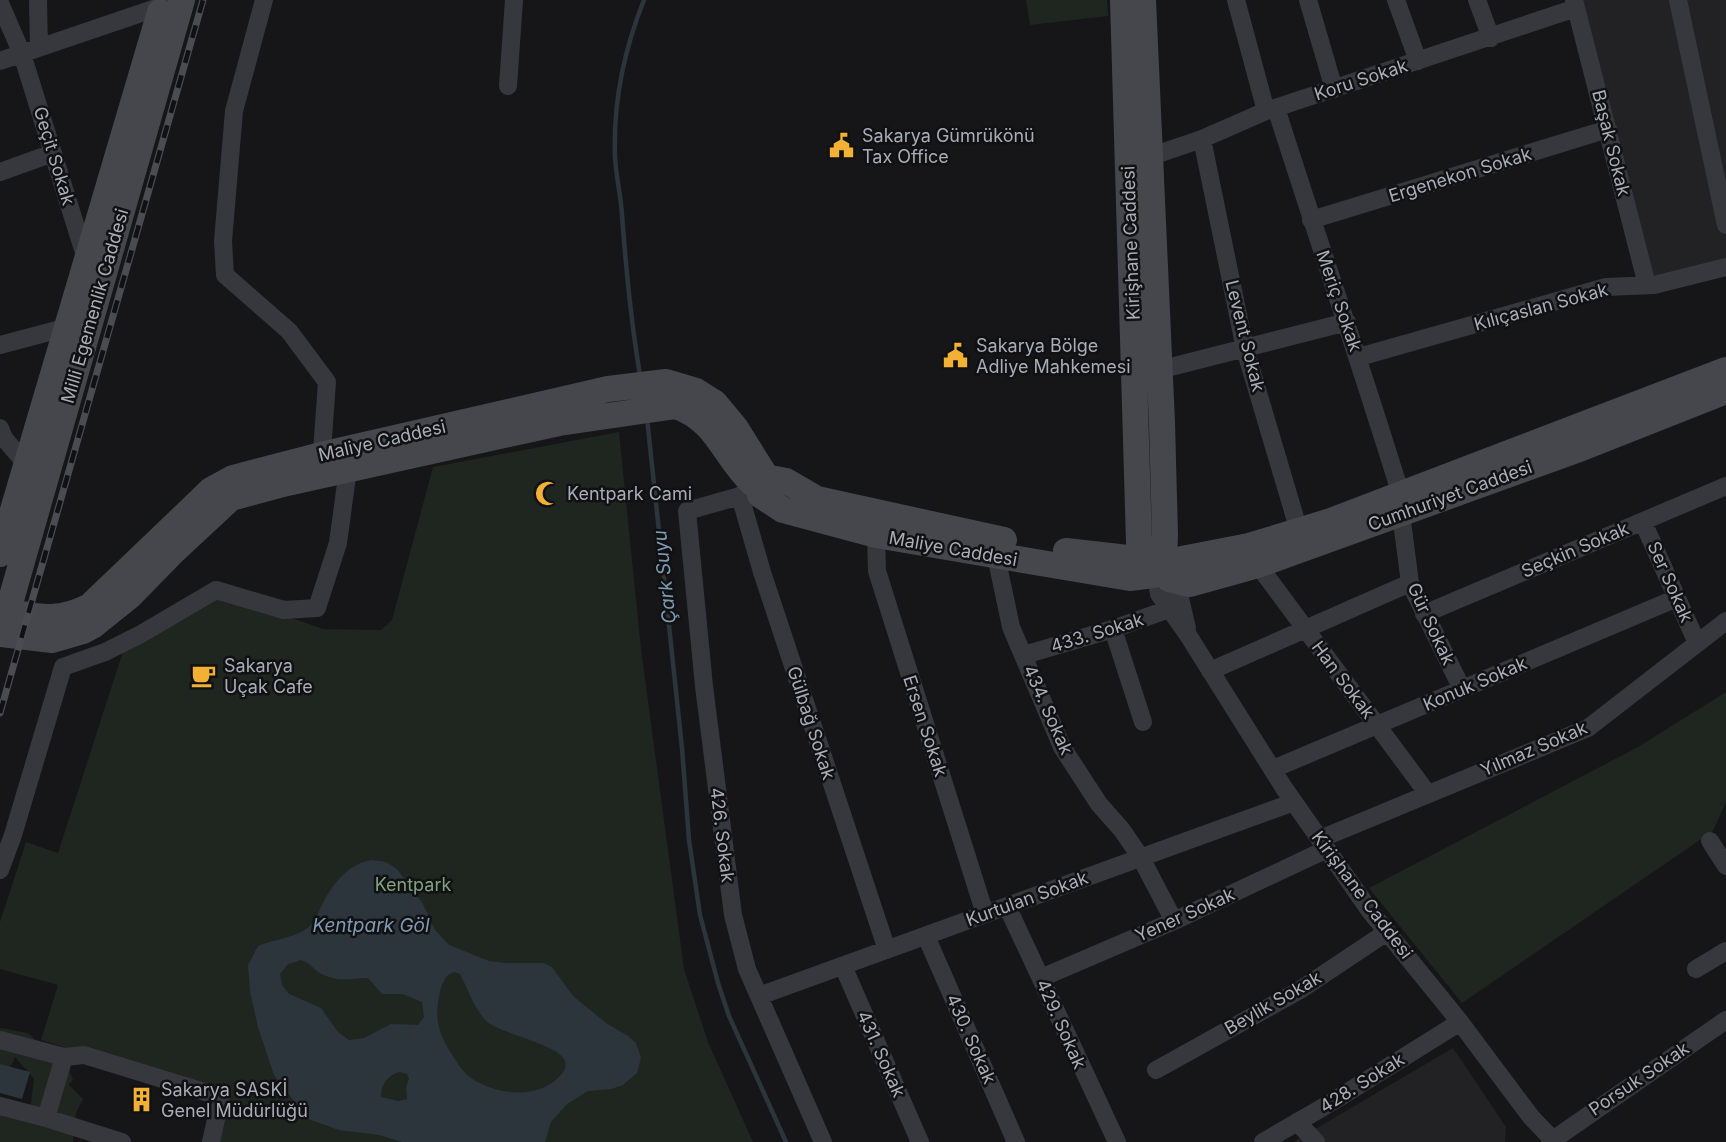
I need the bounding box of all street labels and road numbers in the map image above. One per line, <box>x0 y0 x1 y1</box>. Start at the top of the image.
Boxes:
street label: Koru Sokak <box>1312 55 1410 104</box>
street label: Başak Sokak <box>1588 88 1635 198</box>
street label: Geçit Sokak <box>30 104 79 208</box>
street label: Ergenekon Sokak <box>1386 143 1534 206</box>
street label: Kirişhane Caddesi <box>1117 166 1144 320</box>
street label: Milli Egemenlik Caddesi <box>57 206 132 406</box>
street label: Meriç Sokak <box>1312 247 1367 354</box>
street label: Levent Sokak <box>1221 278 1270 394</box>
street label: Kılıçaslan Sokak <box>1472 279 1610 335</box>
street label: Maliye Caddesi <box>316 416 448 465</box>
street label: Cumhuriyet Caddesi <box>1365 456 1535 535</box>
street label: Seçkin Sokak <box>1518 517 1632 582</box>
street label: Maliye Caddesi <box>887 527 1019 570</box>
street label: Ser Sokak <box>1643 538 1698 625</box>
street label: Gür Sokak <box>1403 579 1460 668</box>
street label: 433. Sokak <box>1048 608 1146 657</box>
street label: Han Sokak <box>1308 637 1379 723</box>
street label: Konuk Sokak <box>1420 652 1530 715</box>
street label: 434. Sokak <box>1019 662 1078 758</box>
street label: Gülbağ Sokak <box>783 663 840 782</box>
street label: Ersen Sokak <box>899 672 952 779</box>
street label: Yılmaz Sokak <box>1477 717 1590 780</box>
street label: 426. Sokak <box>706 786 739 884</box>
street label: Kirişhane Caddesi <box>1308 827 1417 963</box>
street label: Kurtulan Sokak <box>963 867 1091 930</box>
street label: Yener Sokak <box>1132 883 1238 946</box>
street label: Beylik Sokak <box>1221 966 1325 1039</box>
street label: 429. Sokak <box>1032 976 1091 1072</box>
street label: 430. Sokak <box>942 991 1001 1087</box>
street label: 431. Sokak <box>853 1007 910 1100</box>
street label: Porsuk Sokak <box>1585 1037 1693 1120</box>
street label: 428. Sokak <box>1316 1048 1408 1117</box>

